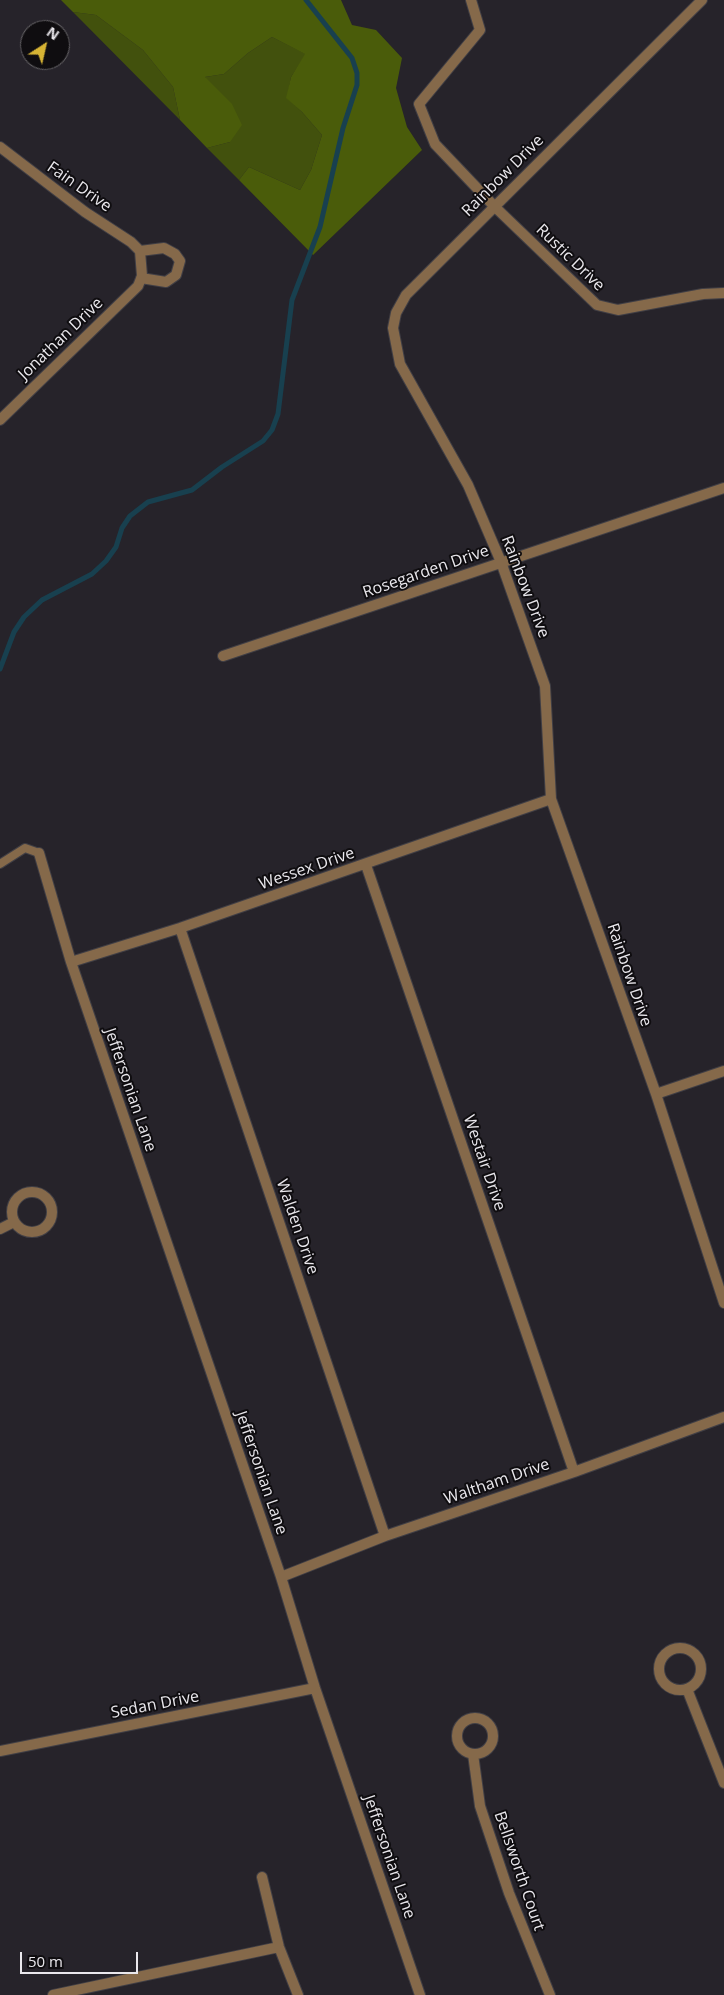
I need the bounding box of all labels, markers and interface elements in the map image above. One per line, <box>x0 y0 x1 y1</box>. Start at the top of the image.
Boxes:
north arrow <box>20 20 70 70</box>
text: N <box>43 22 63 44</box>
street label: Rainbow Drive <box>458 131 548 221</box>
street label: Fain Drive <box>43 158 115 216</box>
street label: Rustic Drive <box>532 221 608 295</box>
street label: Jonathan Drive <box>15 294 107 384</box>
street label: Rainbow Drive <box>497 533 553 641</box>
street label: Rosegarden Drive <box>360 541 492 603</box>
street label: Wessex Drive <box>257 844 357 894</box>
street label: Rainbow Drive <box>602 921 656 1029</box>
street label: Jeffersonian Lane <box>100 1026 160 1154</box>
street label: Westair Drive <box>459 1113 509 1213</box>
street label: Walden Drive <box>272 1177 322 1277</box>
street label: Jeffersonian Lane <box>231 1409 291 1537</box>
street label: Waltham Drive <box>442 1455 552 1509</box>
street label: Sedan Drive <box>109 1687 201 1723</box>
street label: Jeffersonian Lane <box>359 1793 419 1921</box>
street label: Bellsworth Court <box>490 1809 548 1933</box>
scale bar <box>22 1942 140 1974</box>
text: 50 m <box>28 1951 63 1971</box>

